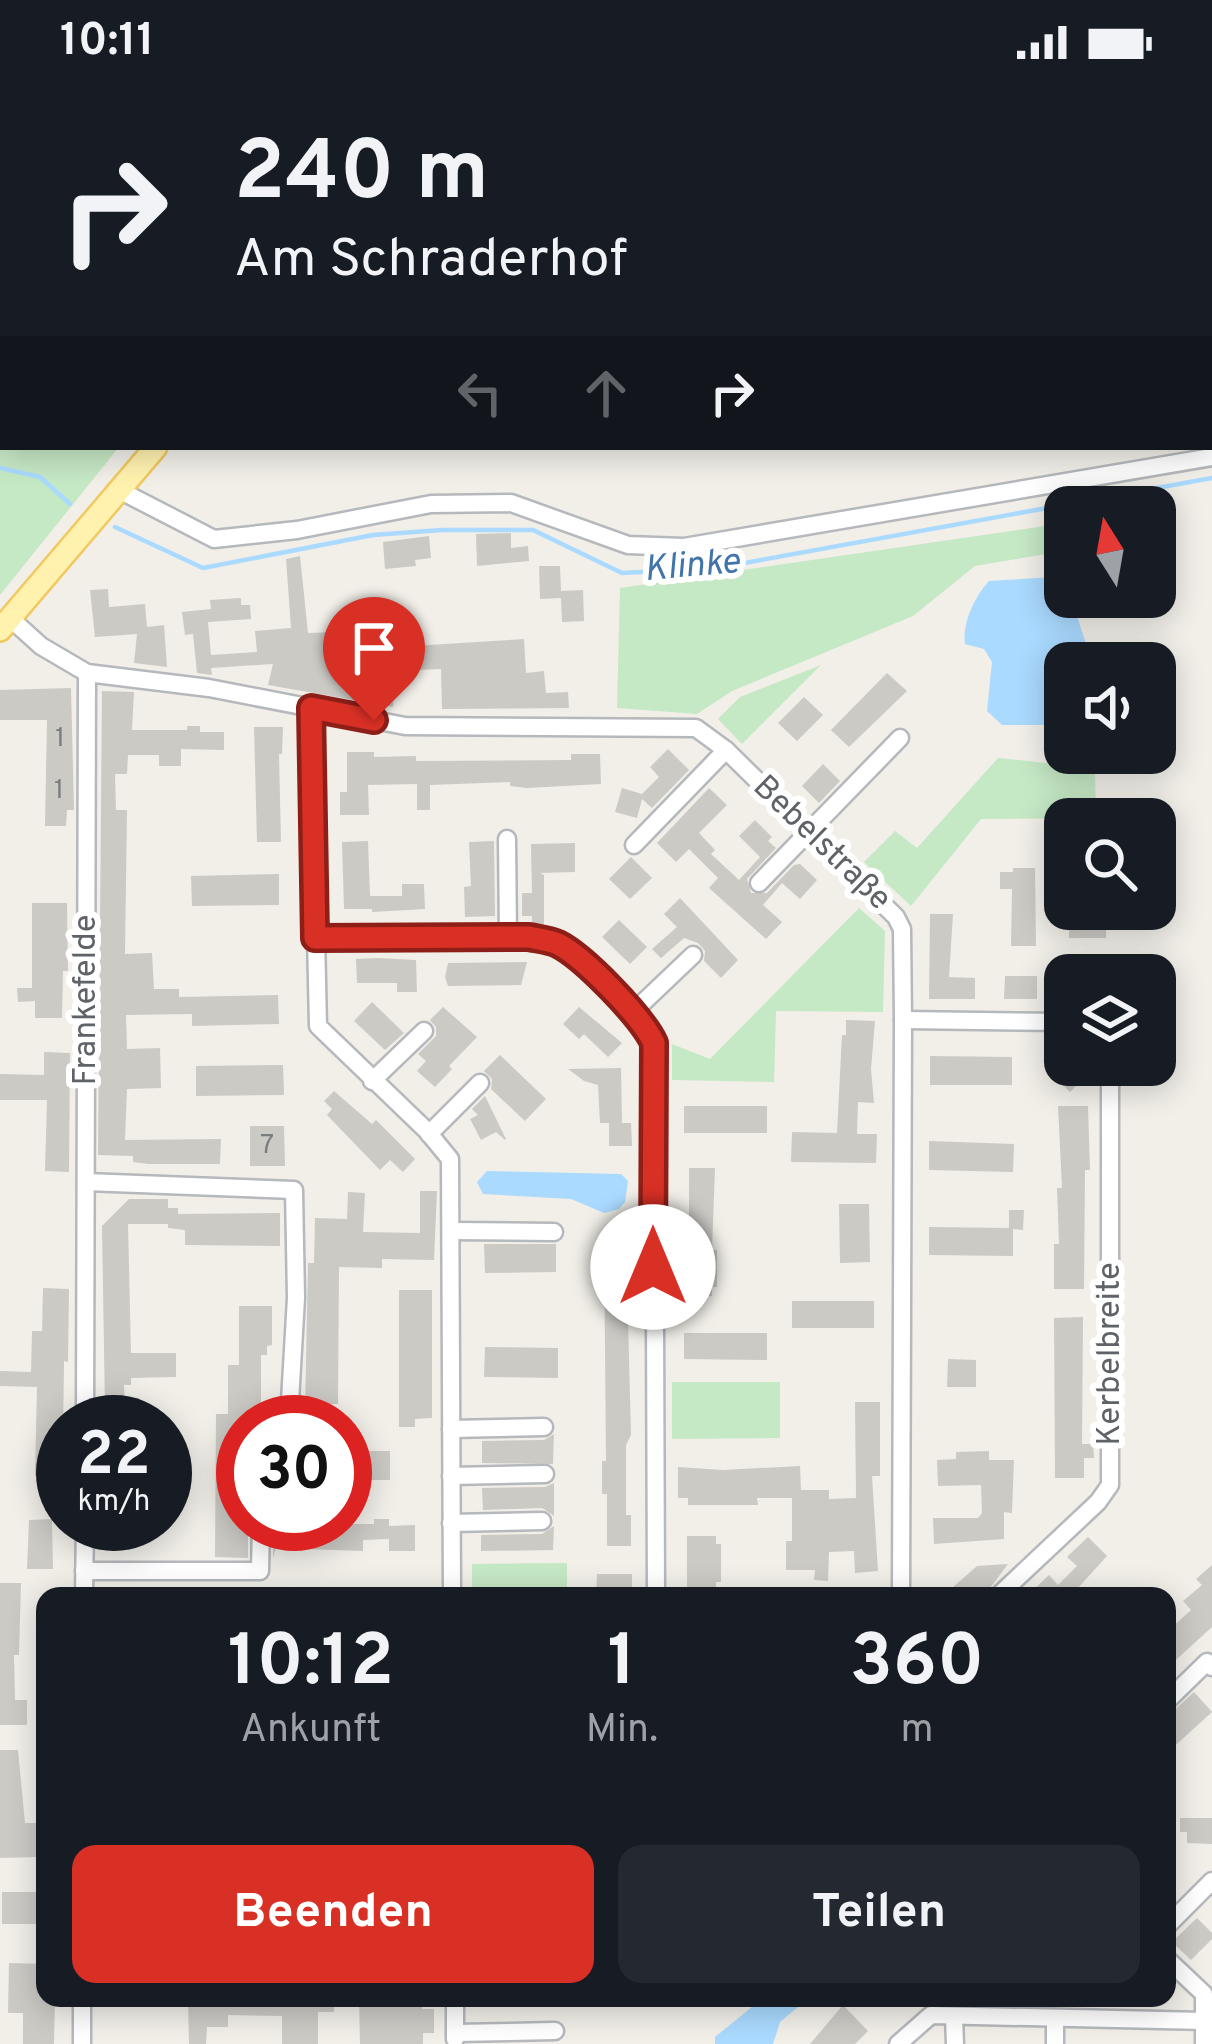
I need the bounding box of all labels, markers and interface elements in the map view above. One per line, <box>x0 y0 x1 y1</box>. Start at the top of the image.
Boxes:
text: 10:11 <box>60 14 155 71</box>
text: 240 m <box>234 123 489 229</box>
icon: right <box>36 132 192 288</box>
text: Am Schraderhof <box>234 227 627 296</box>
icon: left <box>447 360 513 426</box>
icon: ahead <box>573 360 639 426</box>
icon: right <box>699 360 765 426</box>
north arrow <box>1044 486 1176 618</box>
map controls <box>1044 486 1176 1086</box>
water label: Klinke <box>642 540 742 594</box>
pin <box>323 597 425 720</box>
icon: arrive <box>341 615 407 681</box>
button: sound <box>1044 642 1176 774</box>
house number: 1 <box>55 722 65 756</box>
street label: Bebelstraße <box>743 767 899 921</box>
house number: 1 <box>54 774 64 808</box>
button: search <box>1044 798 1176 930</box>
street label: Frankefelde <box>66 914 108 1086</box>
button: layers <box>1044 954 1176 1086</box>
house number: 7 <box>260 1129 274 1163</box>
position arrow <box>590 1204 716 1330</box>
street label: Kerbelbreite <box>1090 1262 1132 1446</box>
speed limit sign: 30 <box>216 1395 372 1551</box>
text: 22 <box>77 1420 151 1496</box>
text: km/h <box>78 1484 150 1521</box>
text: 10:12 <box>228 1619 394 1711</box>
text: 1 <box>607 1619 636 1711</box>
text: 360 <box>850 1619 984 1711</box>
text: Ankunft <box>240 1707 381 1756</box>
text: Min. <box>586 1707 658 1756</box>
text: m <box>900 1707 934 1756</box>
button: Beenden <box>72 1845 594 1983</box>
button: Teilen <box>618 1845 1140 1983</box>

